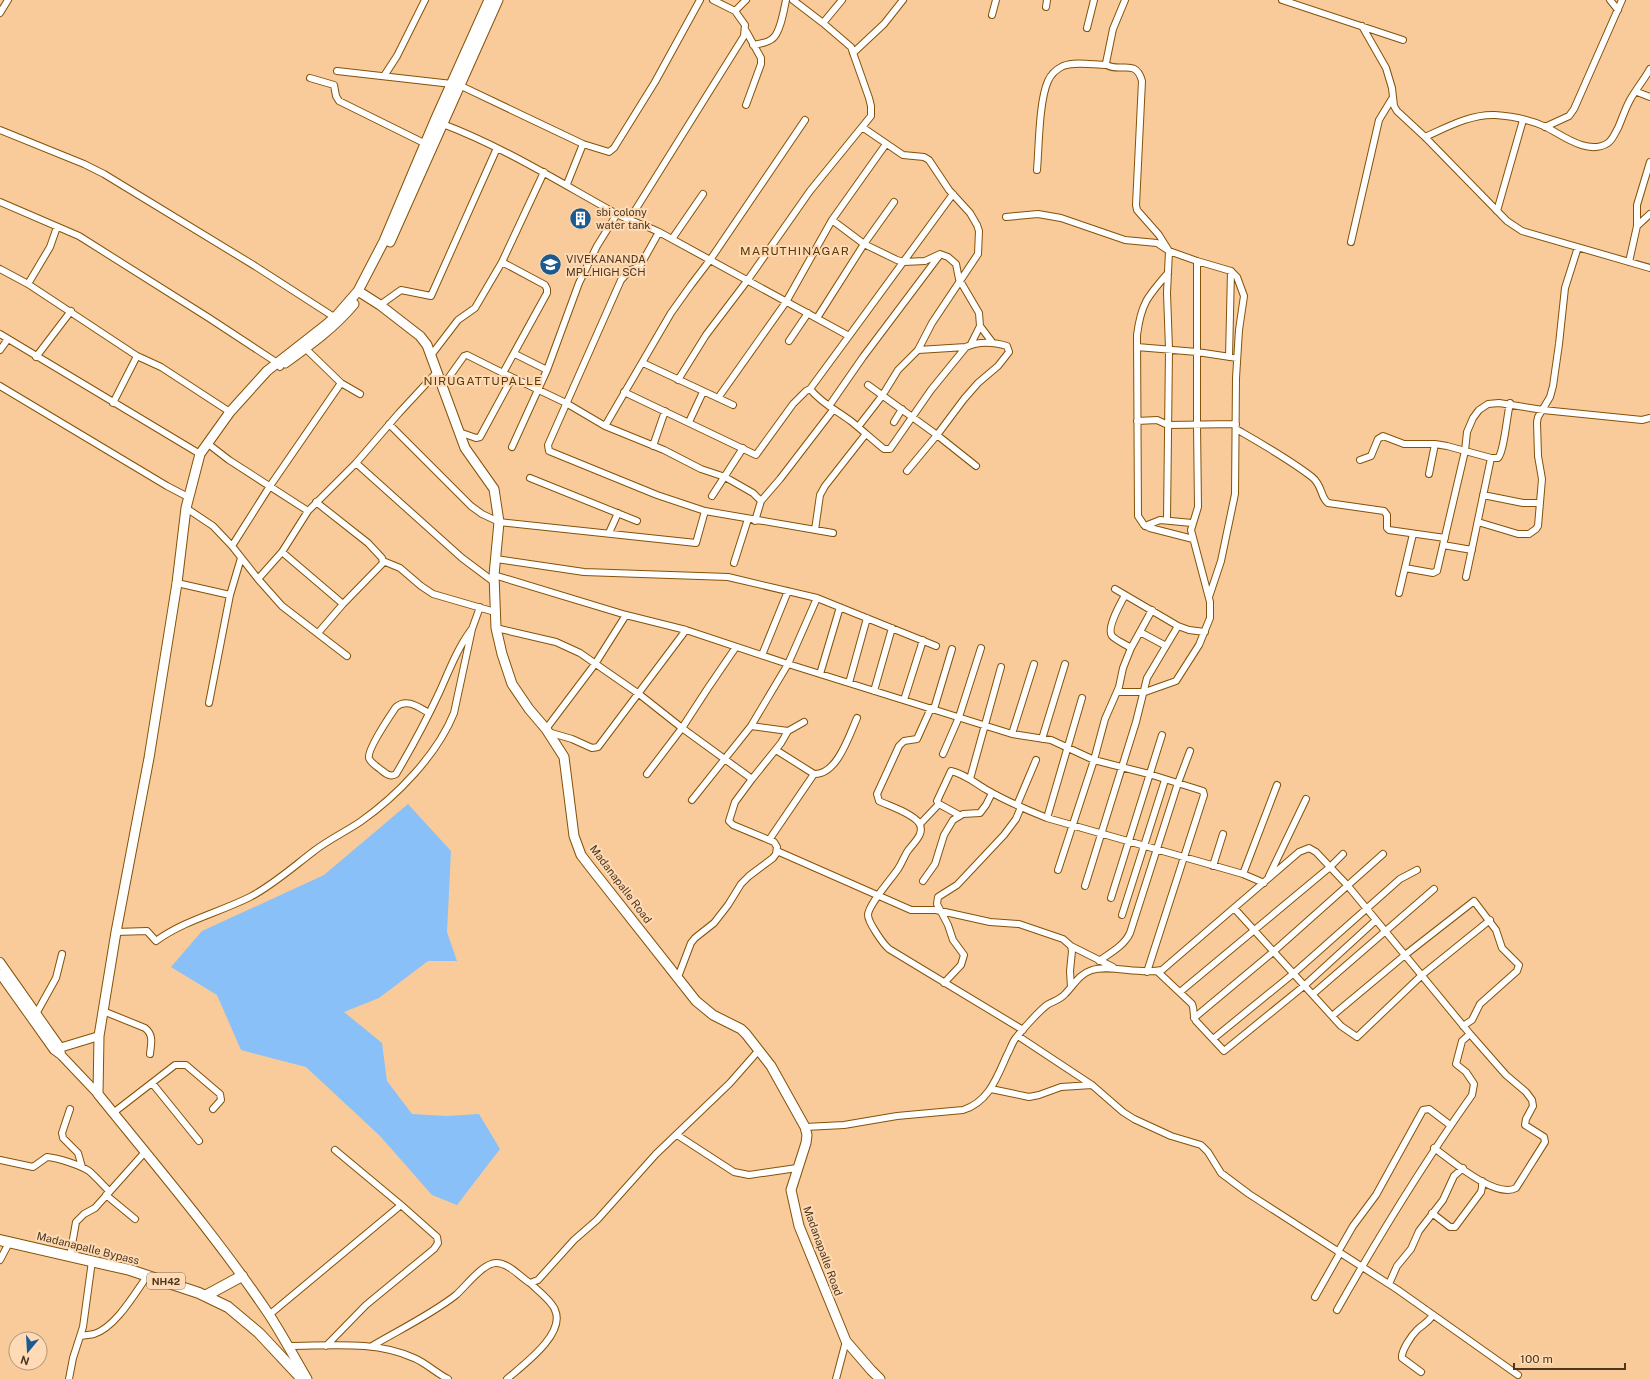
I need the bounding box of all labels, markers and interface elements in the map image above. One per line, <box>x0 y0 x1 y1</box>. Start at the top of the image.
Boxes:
building icon: sbi colony water tank <box>567 205 593 231</box>
place label: sbi colony water tank <box>596 206 650 231</box>
district label: MARUTHINAGAR <box>740 244 850 258</box>
school or university icon: VIVEKANANDA MPL.HIGH SCH <box>538 252 564 278</box>
place label: VIVEKANANDA MPL.HIGH SCH <box>566 253 646 278</box>
district label: NIRUGATTUPALLE <box>424 374 542 388</box>
street label: Madanapalle Road <box>588 843 654 925</box>
street label: Madanapalle Road <box>801 1205 845 1297</box>
street label: Madanapalle Bypass <box>35 1229 141 1267</box>
road number: NH42 <box>147 1273 185 1289</box>
north arrow <box>8 1331 48 1371</box>
scale bar <box>1514 1345 1625 1371</box>
text: 100 m <box>1520 1352 1553 1366</box>
text: N <box>19 1353 31 1368</box>

